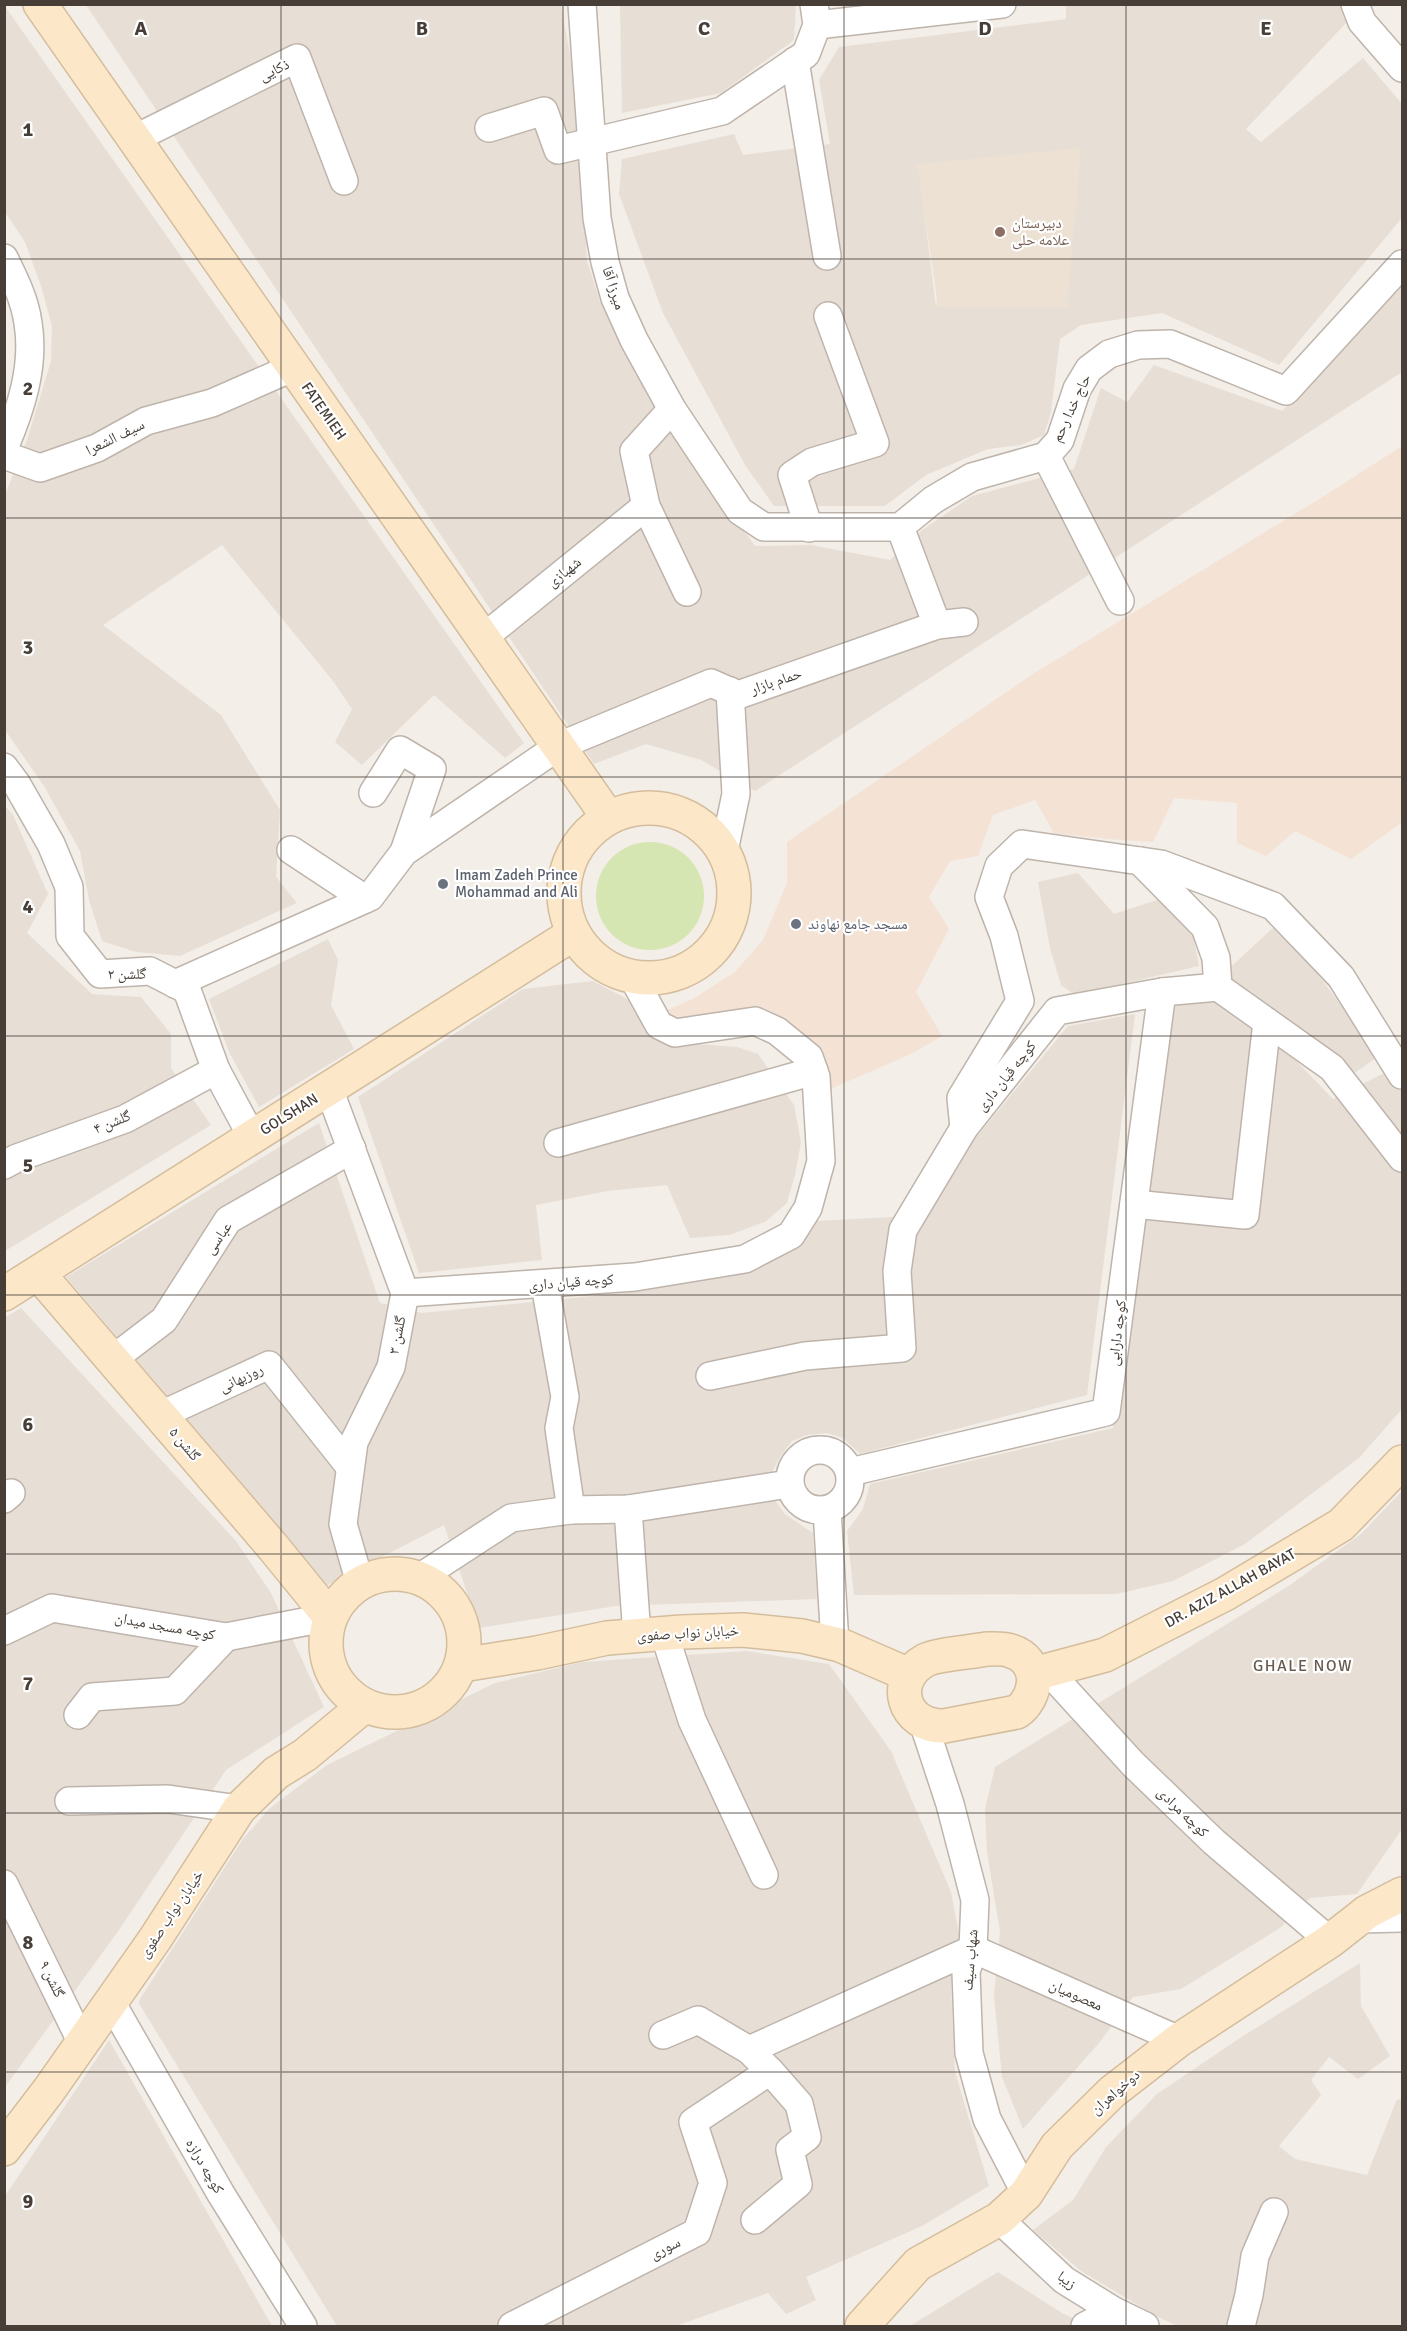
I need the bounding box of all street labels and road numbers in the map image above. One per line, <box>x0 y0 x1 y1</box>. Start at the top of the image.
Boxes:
street label: ذکایی <box>256 55 293 86</box>
street label: میرزا آقا <box>599 264 630 312</box>
street label: حاج خدا رحم <box>1047 371 1096 445</box>
street label: FATEMIEH <box>298 379 350 443</box>
street label: سیف الشعرا <box>83 415 148 459</box>
street label: شهبازی <box>543 553 585 592</box>
street label: حمام بازار <box>747 664 805 699</box>
street label: گلشن ۲ <box>108 965 147 984</box>
street label: کوچه قپان داری <box>972 1037 1041 1115</box>
street label: GOLSHAN <box>257 1089 321 1139</box>
street label: گلشن ۴ <box>91 1106 134 1139</box>
street label: عباسی <box>200 1218 237 1258</box>
street label: کوچه قپان داری <box>528 1270 614 1295</box>
street label: کوچه دارابی <box>1104 1299 1131 1367</box>
street label: گلشن ۳ <box>384 1314 411 1356</box>
street label: روزبهانی <box>216 1360 267 1397</box>
street label: گلشن ۵ <box>165 1423 205 1466</box>
street label: DR. AZIZ ALLAH BAYAT <box>1161 1544 1299 1631</box>
street label: کوچه مسجد میدان <box>113 1608 217 1645</box>
street label: خیابان نواب صفوی <box>636 1621 740 1646</box>
street label: کوچه مرادی <box>1153 1783 1213 1842</box>
street label: خیابان نواب صفوی <box>135 1866 208 1962</box>
street label: شهاب سیف <box>958 1928 982 1992</box>
street label: گلشن ۹ <box>35 1958 69 2001</box>
street label: معصومیان <box>1046 1975 1106 2016</box>
street label: دوخواهران <box>1087 2066 1144 2119</box>
street label: کوچه درازه <box>182 2135 228 2197</box>
street label: سوری <box>647 2233 684 2264</box>
street label: زیبا <box>1054 2267 1080 2293</box>

